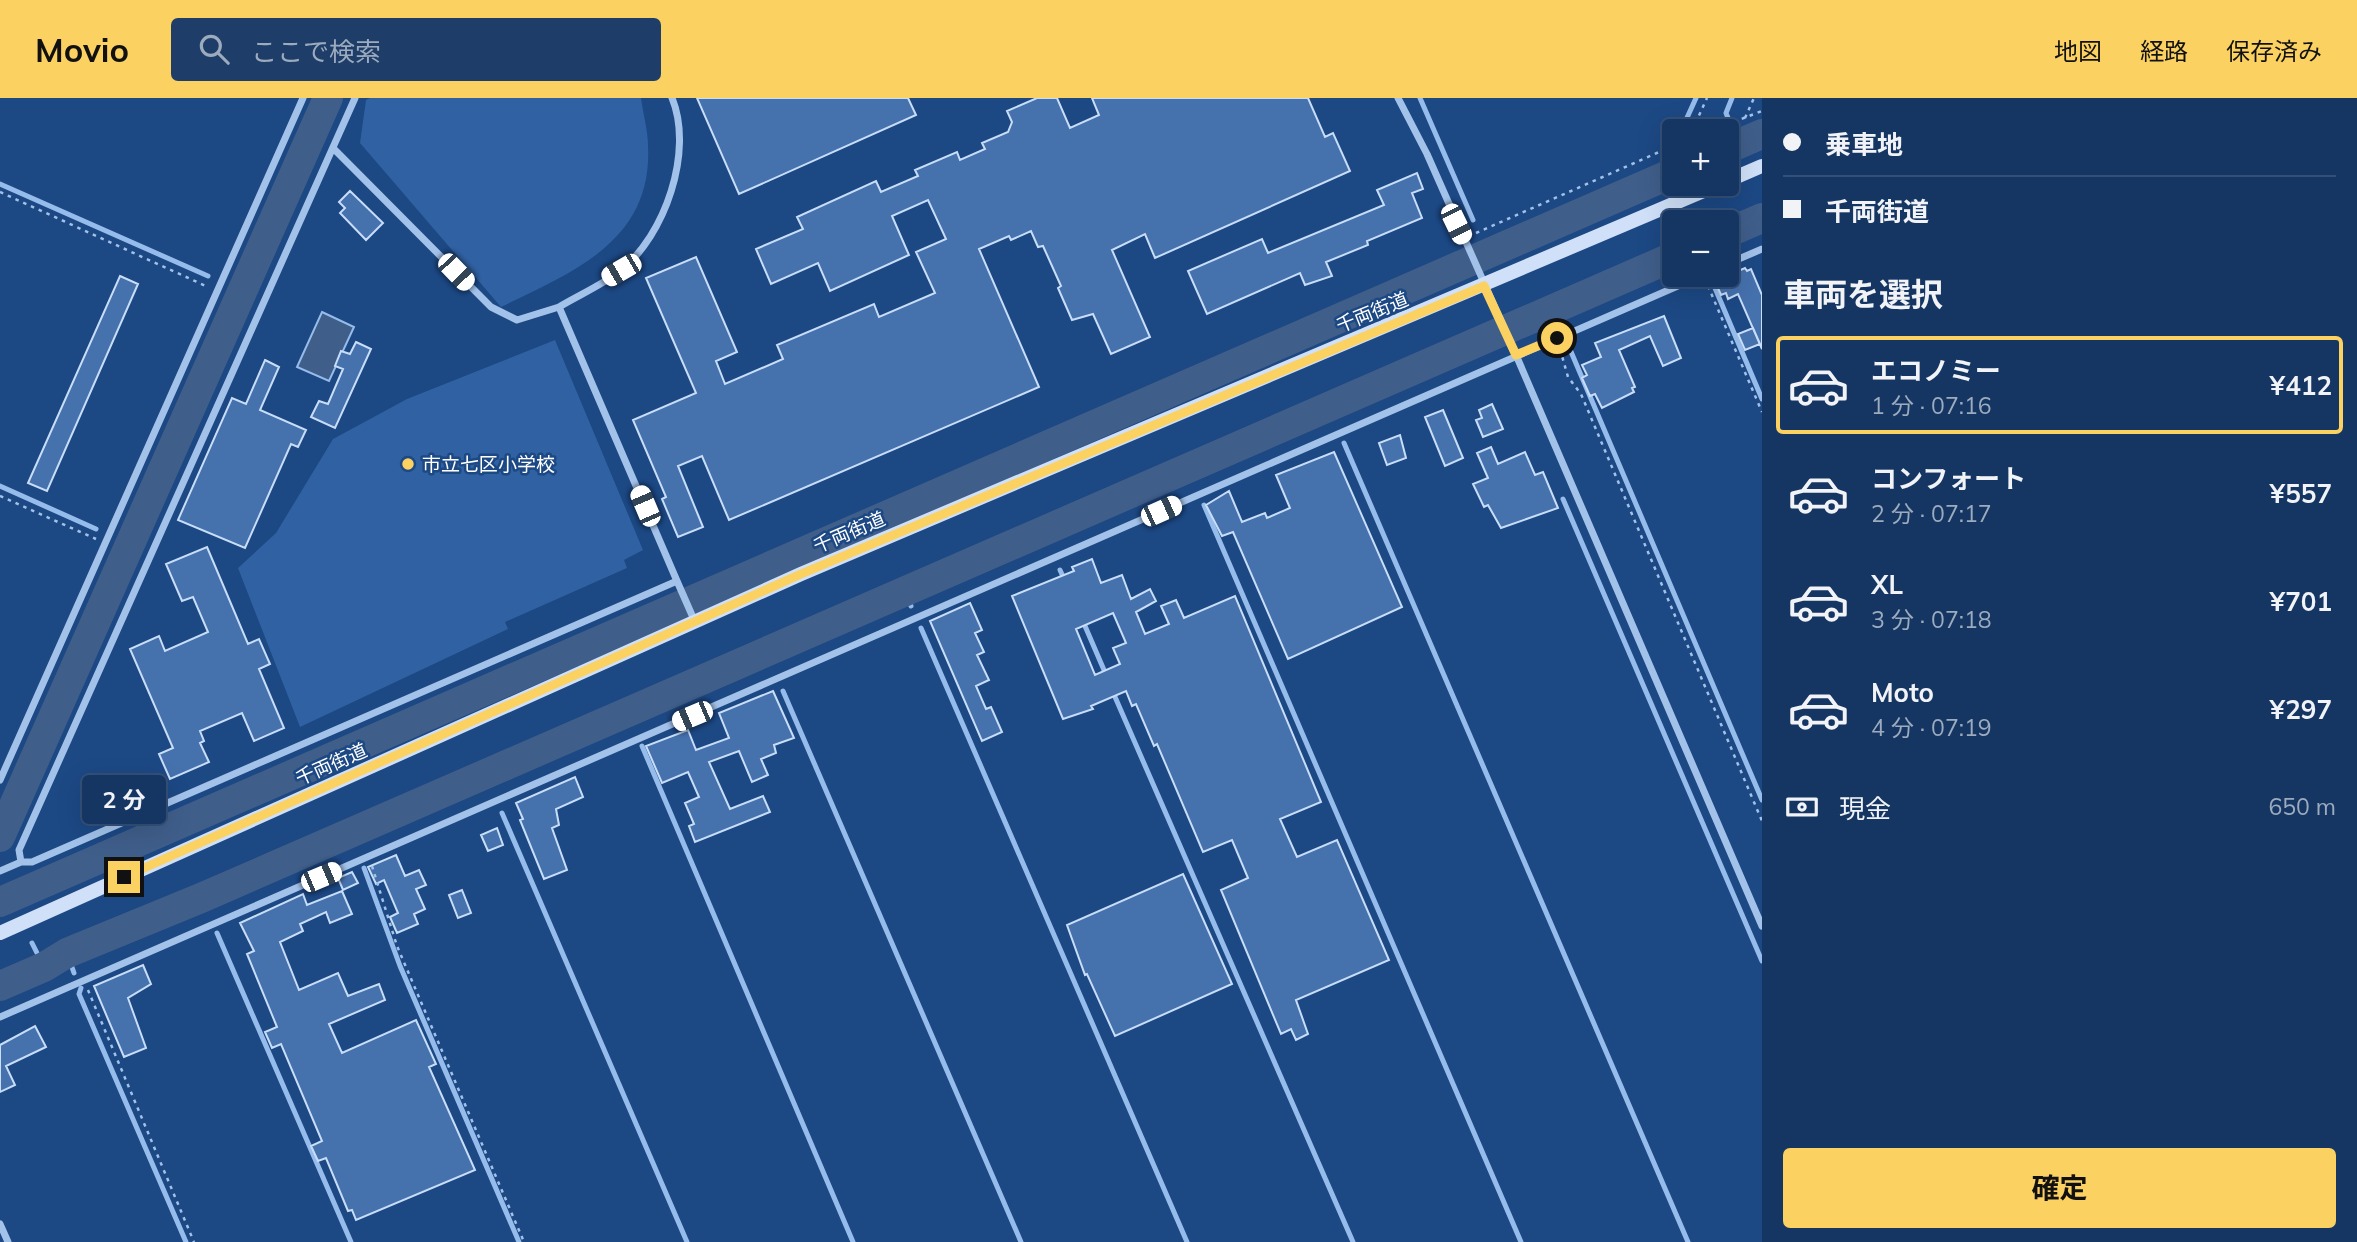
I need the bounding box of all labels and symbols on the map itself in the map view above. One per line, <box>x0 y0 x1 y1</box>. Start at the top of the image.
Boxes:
car <box>1438 201 1475 247</box>
car <box>434 250 479 294</box>
car <box>598 250 645 290</box>
street label: 千両街道 <box>1332 287 1412 337</box>
route start <box>1541 322 1573 354</box>
place label: 市立七区小学校 <box>422 452 555 476</box>
marker: 市立七区小学校 <box>400 456 416 472</box>
car <box>628 483 663 529</box>
car <box>1138 493 1185 529</box>
street label: 千両街道 <box>809 506 889 558</box>
car <box>669 698 716 734</box>
street label: 千両街道 <box>291 738 371 790</box>
callout: 2 分 <box>82 776 166 824</box>
car <box>298 859 345 895</box>
route end <box>108 861 140 893</box>

